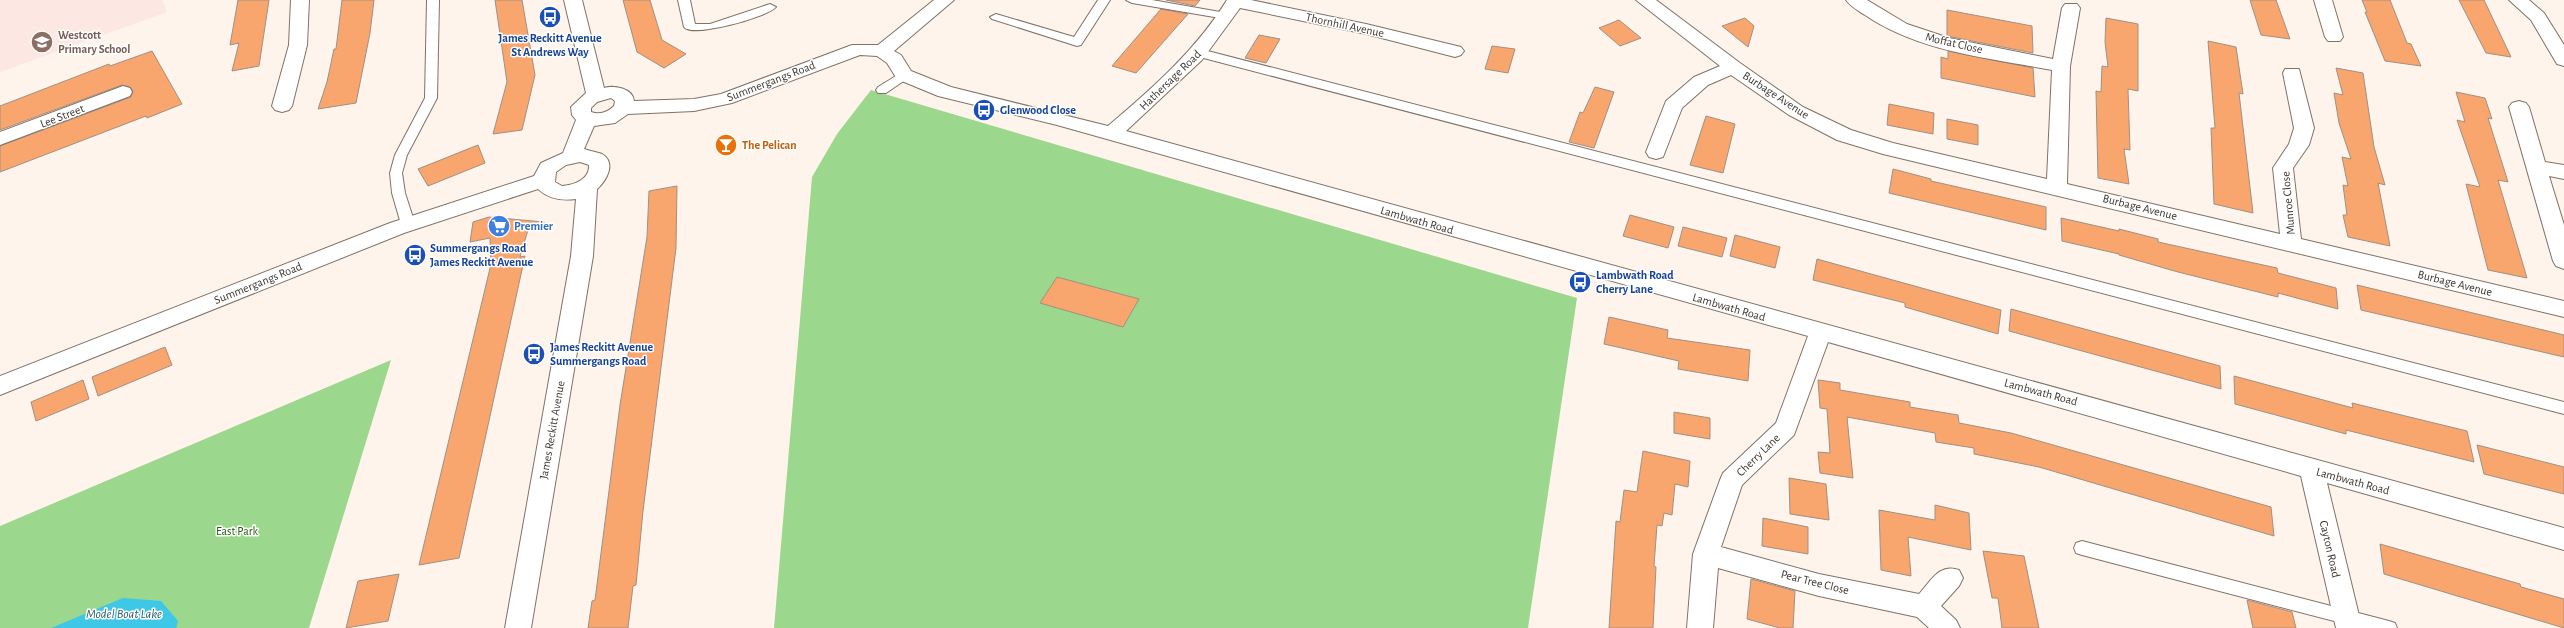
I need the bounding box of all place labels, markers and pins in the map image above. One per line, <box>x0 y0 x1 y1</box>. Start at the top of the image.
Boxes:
bus stop icon: James Reckitt Avenue St Andrews Way <box>537 4 563 30</box>
school or university icon: Westcott Primary School <box>29 29 55 55</box>
place label: Westcott Primary School <box>58 29 130 56</box>
place label: James Reckitt Avenue St Andrews Way <box>498 32 602 59</box>
bus stop icon: Glenwood Close <box>971 97 997 123</box>
place label: Glenwood Close <box>1000 104 1076 116</box>
bar icon: The Pelican <box>713 132 739 158</box>
place label: The Pelican <box>742 139 797 151</box>
supermarket icon: Premier <box>486 213 512 239</box>
place label: Premier <box>514 220 554 232</box>
bus stop icon: Summergangs Road James Reckitt Avenue <box>402 242 428 268</box>
place label: Summergangs Road James Reckitt Avenue <box>430 242 534 268</box>
bus stop icon: Lambwath Road Cherry Lane <box>1567 269 1593 295</box>
place label: Lambwath Road Cherry Lane <box>1596 269 1674 296</box>
bus stop icon: James Reckitt Avenue Summergangs Road <box>521 341 547 367</box>
place label: James Reckitt Avenue Summergangs Road <box>550 341 654 367</box>

